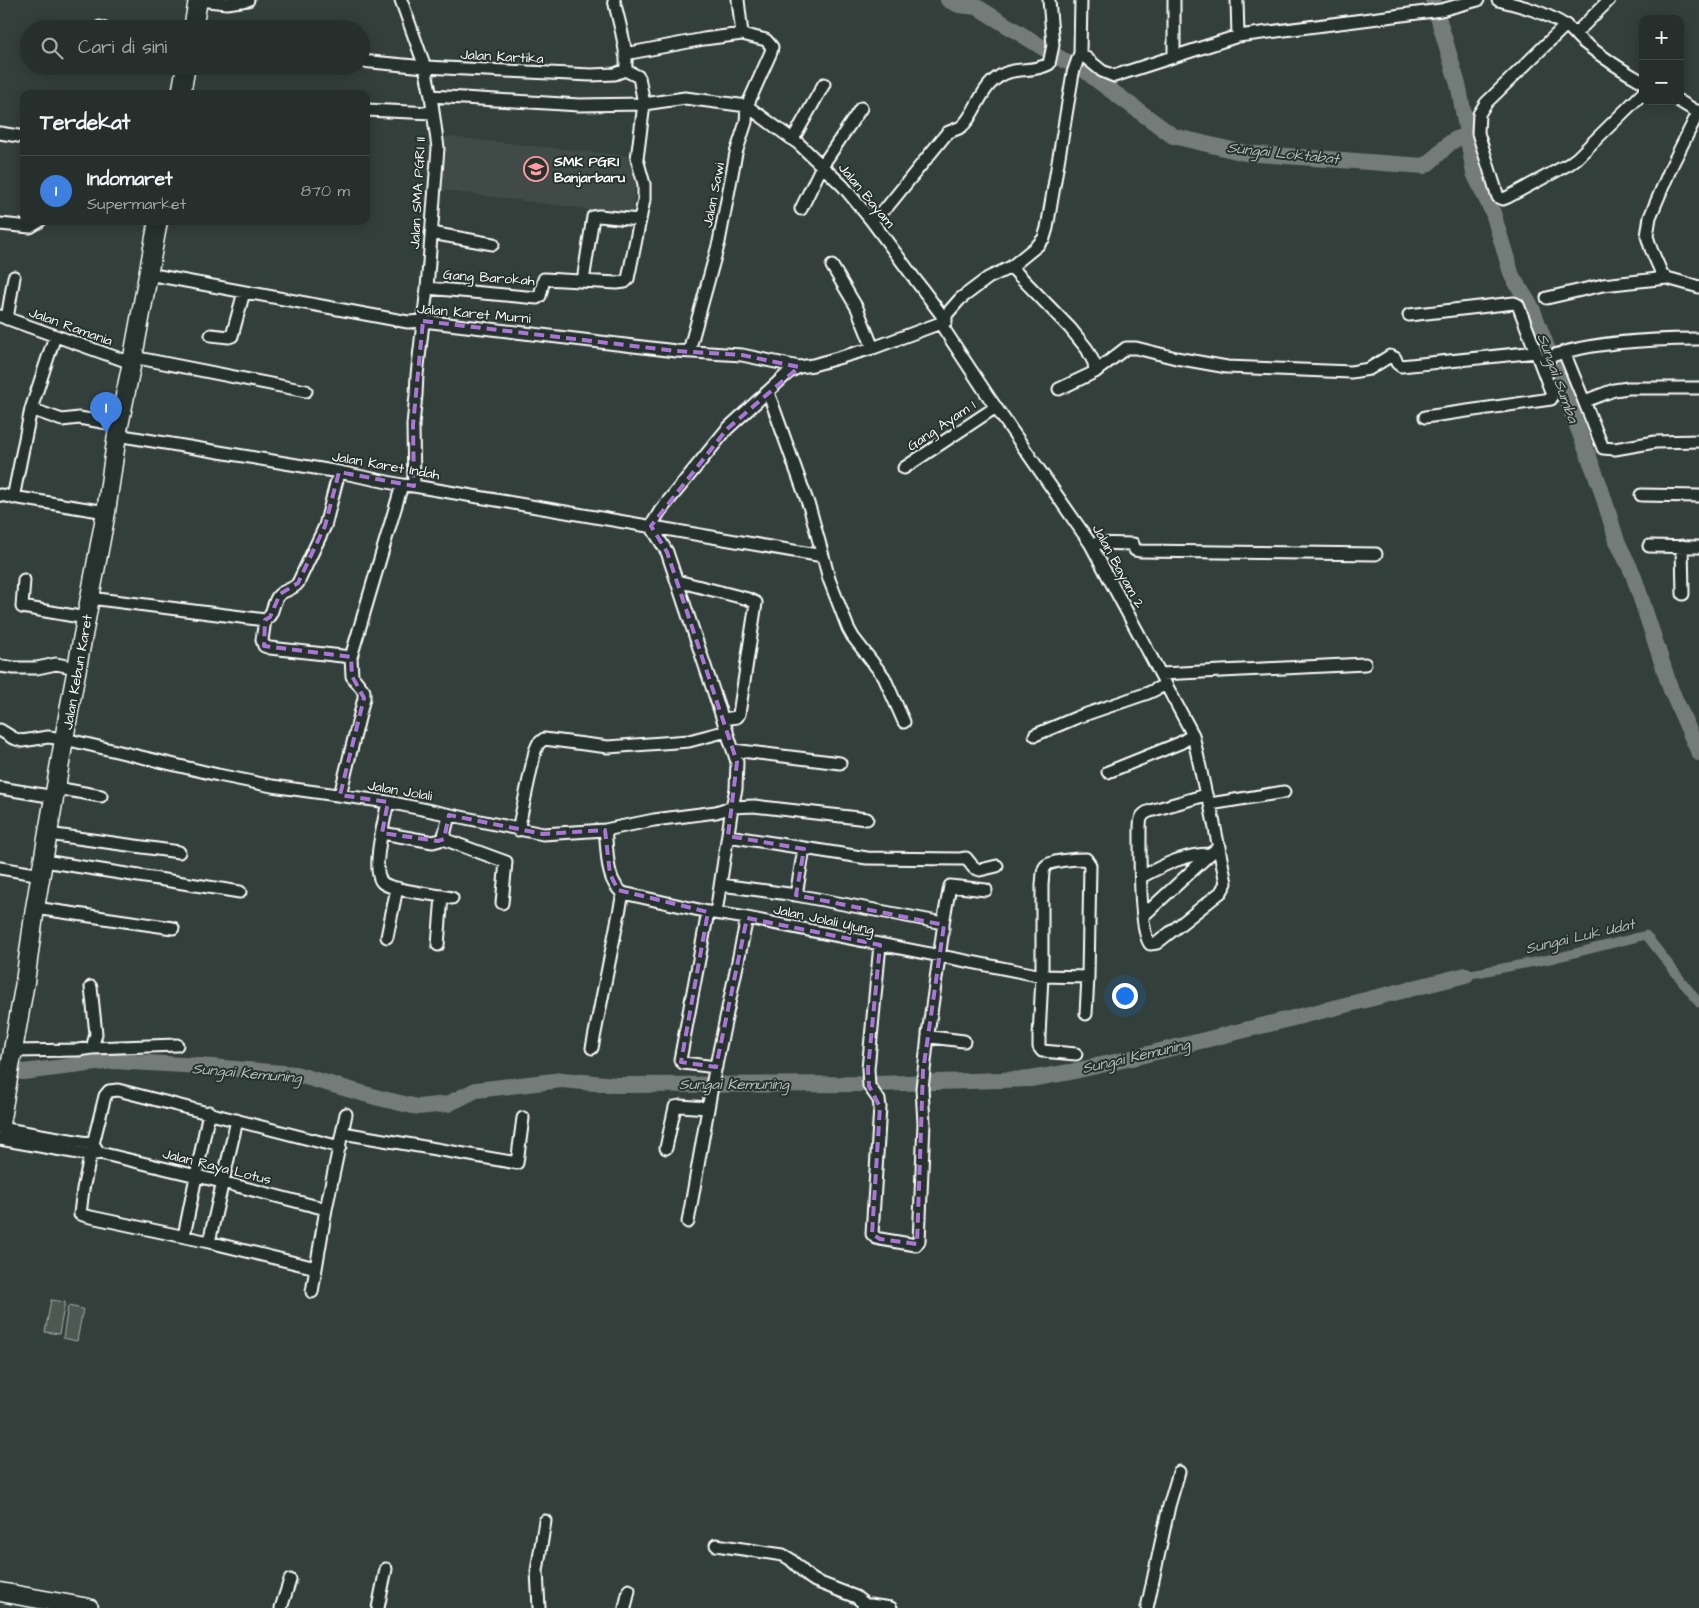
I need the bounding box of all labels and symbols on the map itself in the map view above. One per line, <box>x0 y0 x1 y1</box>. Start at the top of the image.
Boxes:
street label: Jalan Kartika <box>460 45 544 69</box>
street label: Jalan SMA PGRI II <box>405 137 431 250</box>
water label: Sungai Loktabat <box>1226 137 1342 171</box>
place label: SMK PGRI Banjarbaru <box>553 152 625 188</box>
school or university icon: SMK PGRI Banjarbaru <box>523 156 549 182</box>
street label: Jalan Bayam <box>833 159 899 232</box>
street label: Jalan Sawi <box>698 161 730 230</box>
street label: Gang Barokah <box>442 265 536 291</box>
street label: Jalan Karet Murni <box>416 299 532 329</box>
street label: Jalan Ramania <box>26 303 115 351</box>
water label: Sungai Sumba <box>1531 331 1584 427</box>
pin: 1 <box>90 392 122 433</box>
street label: Gang Ayam 1 <box>903 395 980 456</box>
street label: Jalan Karet Indah <box>330 447 441 485</box>
street label: Jalan Bayam 2 <box>1087 521 1149 612</box>
street label: Jalan Kebun Karet <box>58 613 98 731</box>
street label: Jalan Jolali <box>366 775 434 807</box>
street label: Jalan Jolali Ujung <box>771 900 876 940</box>
water label: Sungai Luk Udat <box>1523 913 1639 960</box>
your location <box>1112 983 1138 1009</box>
water label: Sungai Kemuning <box>1080 1034 1193 1080</box>
water label: Sungai Kemuning <box>191 1058 304 1090</box>
water label: Sungai Kemuning <box>679 1074 790 1096</box>
street label: Jalan Raya Lotus <box>160 1144 273 1190</box>

